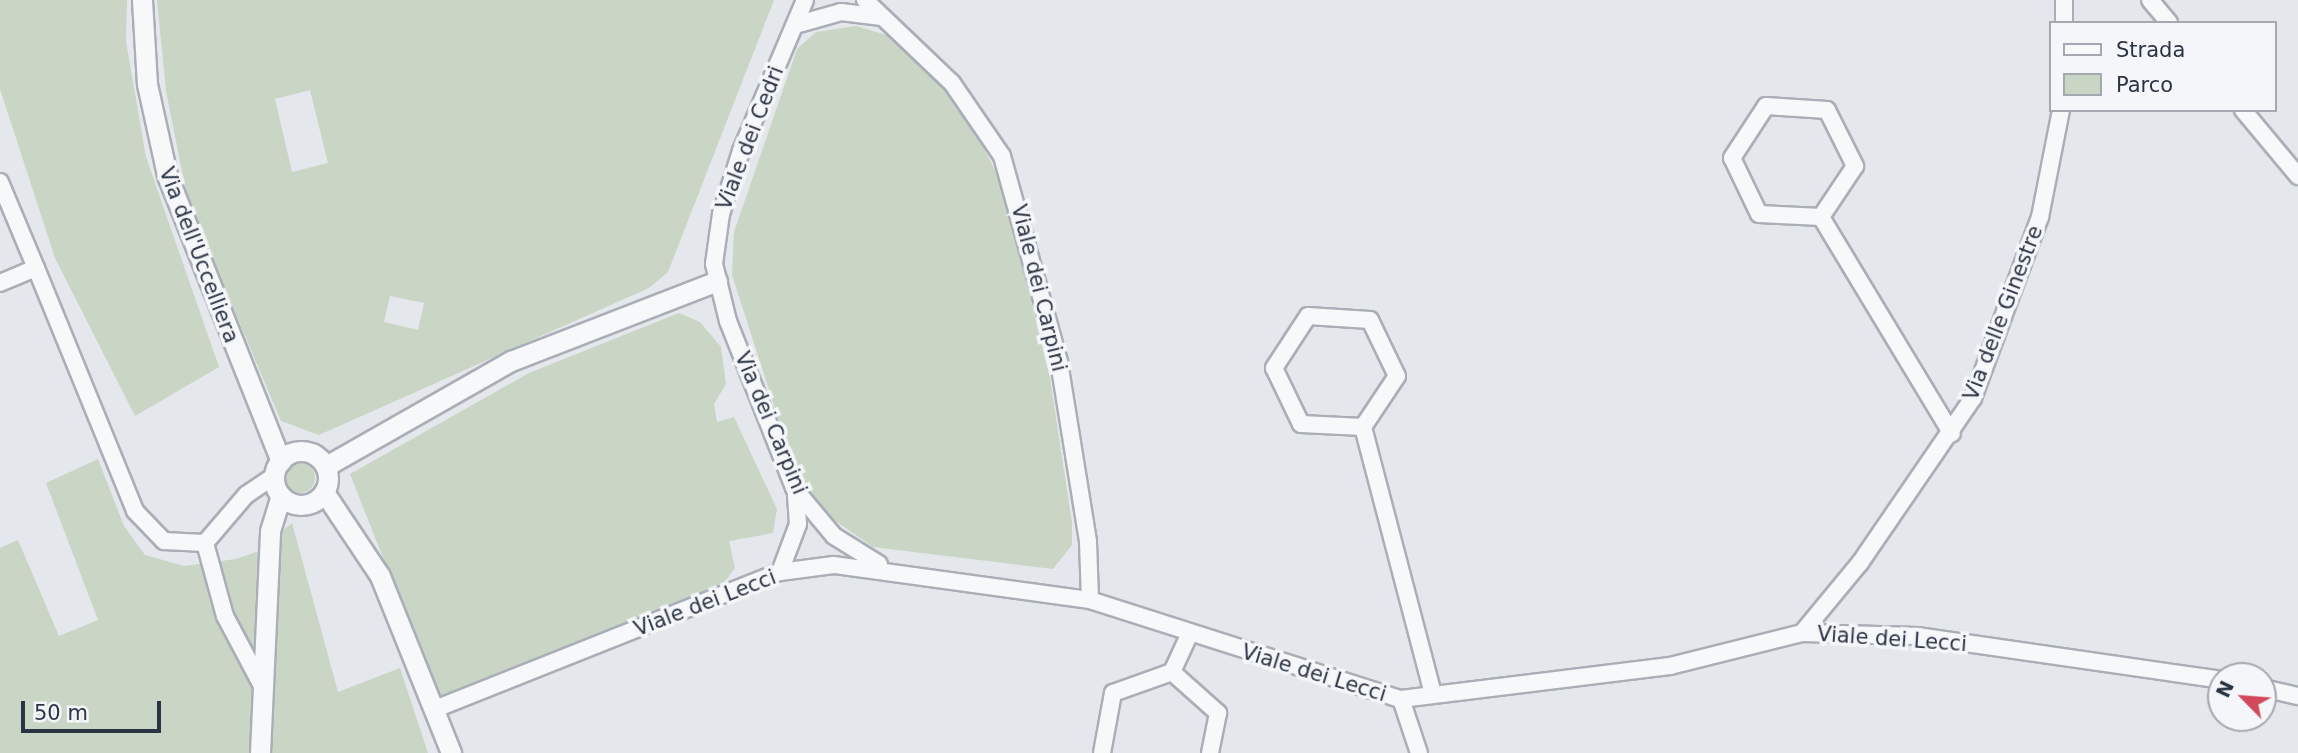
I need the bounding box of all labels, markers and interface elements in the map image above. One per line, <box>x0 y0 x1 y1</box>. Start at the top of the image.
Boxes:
legend <box>2050 21 2277 112</box>
text: Strada <box>2116 38 2185 62</box>
street label: Viale dei Cedri <box>711 62 789 214</box>
text: Parco <box>2116 73 2173 97</box>
street label: Via dell'Uccelliera <box>154 164 244 346</box>
street label: Viale dei Carpini <box>1006 202 1072 374</box>
street label: Via delle Ginestre <box>1958 222 2048 404</box>
street label: Via dei Carpini <box>730 348 812 498</box>
street label: Viale dei Lecci <box>630 564 780 642</box>
street label: Viale dei Lecci <box>1816 621 1968 657</box>
street label: Viale dei Lecci <box>1239 639 1389 707</box>
north arrow <box>2207 662 2277 732</box>
text: N <box>2211 677 2238 701</box>
scale bar <box>24 686 164 730</box>
text: 50 m <box>34 701 88 725</box>

